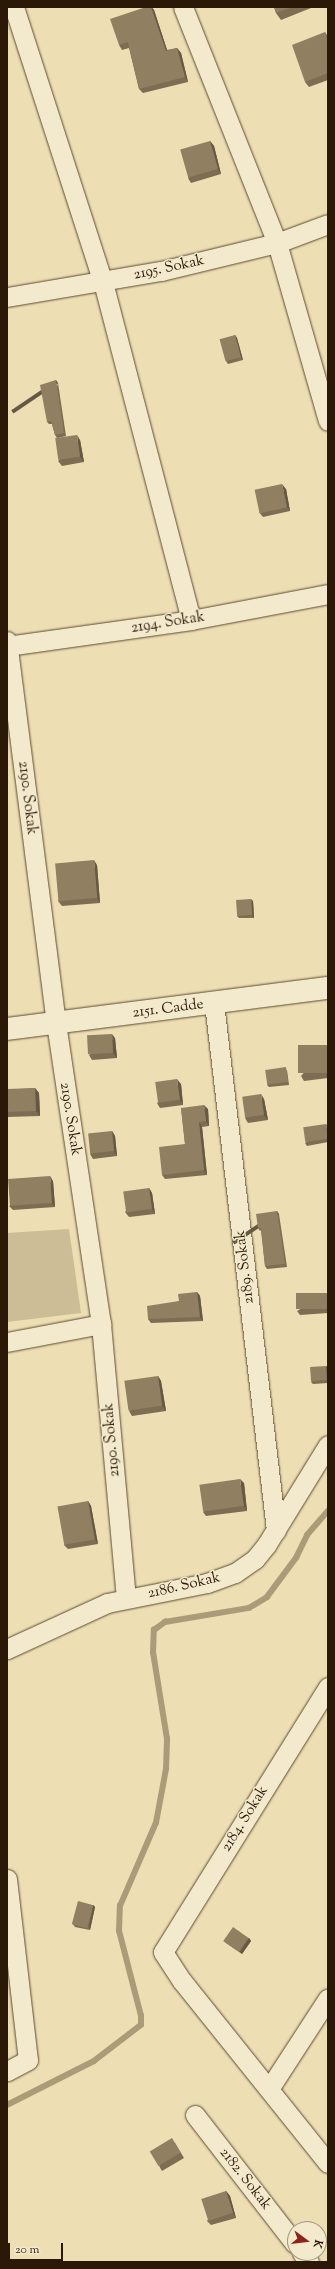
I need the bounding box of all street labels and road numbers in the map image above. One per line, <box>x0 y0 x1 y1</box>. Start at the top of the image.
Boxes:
street label: 2195. Sokak <box>132 252 206 284</box>
street label: 2194. Sokak <box>130 608 206 638</box>
street label: 2190. Sokak <box>14 760 40 836</box>
street label: 2151. Cadde <box>131 996 205 1022</box>
street label: 2190. Sokak <box>55 1081 85 1157</box>
street label: 2189. Sokak <box>232 1229 258 1305</box>
street label: 2190. Sokak <box>100 1402 124 1478</box>
street label: 2186. Sokak <box>146 1569 222 1603</box>
street label: 2184. Sokak <box>218 1783 272 1855</box>
street label: 2182. Sokak <box>215 2144 275 2214</box>

